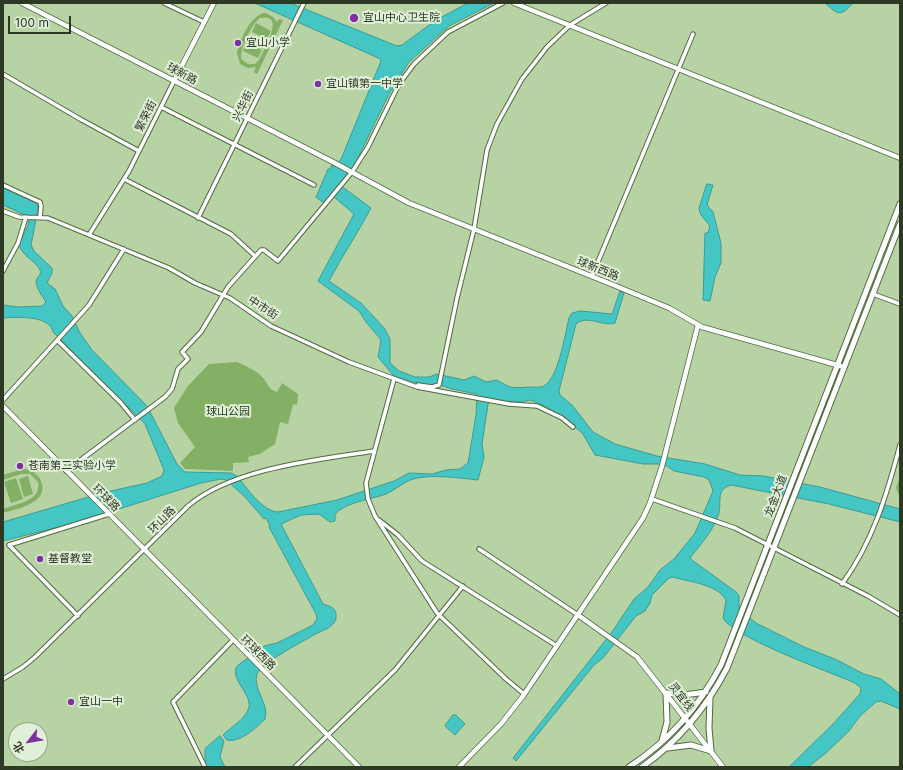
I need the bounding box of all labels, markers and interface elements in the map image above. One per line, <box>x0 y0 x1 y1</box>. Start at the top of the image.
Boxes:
scale bar <box>10 8 73 34</box>
place label: 宜山中心卫生院 <box>363 11 440 25</box>
marker: 宜山中心卫生院 <box>348 12 360 24</box>
text: 100 m <box>15 15 49 30</box>
place label: 宜山小学 <box>246 36 290 50</box>
marker: 宜山小学 <box>233 38 243 48</box>
street label: 球新路 <box>164 60 200 88</box>
place label: 宜山镇第一中学 <box>326 77 403 91</box>
marker: 宜山镇第一中学 <box>313 79 323 89</box>
street label: 兴华街 <box>230 88 256 124</box>
street label: 繁荣街 <box>133 98 159 134</box>
street label: 球新西路 <box>575 255 621 283</box>
street label: 中市街 <box>246 293 280 323</box>
park label: 球山公园 <box>206 405 250 419</box>
place label: 苍南第二实验小学 <box>28 459 116 473</box>
marker: 苍南第二实验小学 <box>15 461 25 471</box>
street label: 龙金大道 <box>762 473 790 519</box>
street label: 环球路 <box>90 482 122 514</box>
street label: 环山路 <box>146 504 178 536</box>
place label: 基督教堂 <box>48 552 92 566</box>
marker: 基督教堂 <box>35 554 45 564</box>
street label: 环球西路 <box>238 633 278 673</box>
street label: 灵宜线 <box>666 680 696 714</box>
place label: 宜山一中 <box>79 695 123 709</box>
marker: 宜山一中 <box>66 697 76 707</box>
north arrow <box>8 722 48 762</box>
text: 北 <box>10 739 27 756</box>

